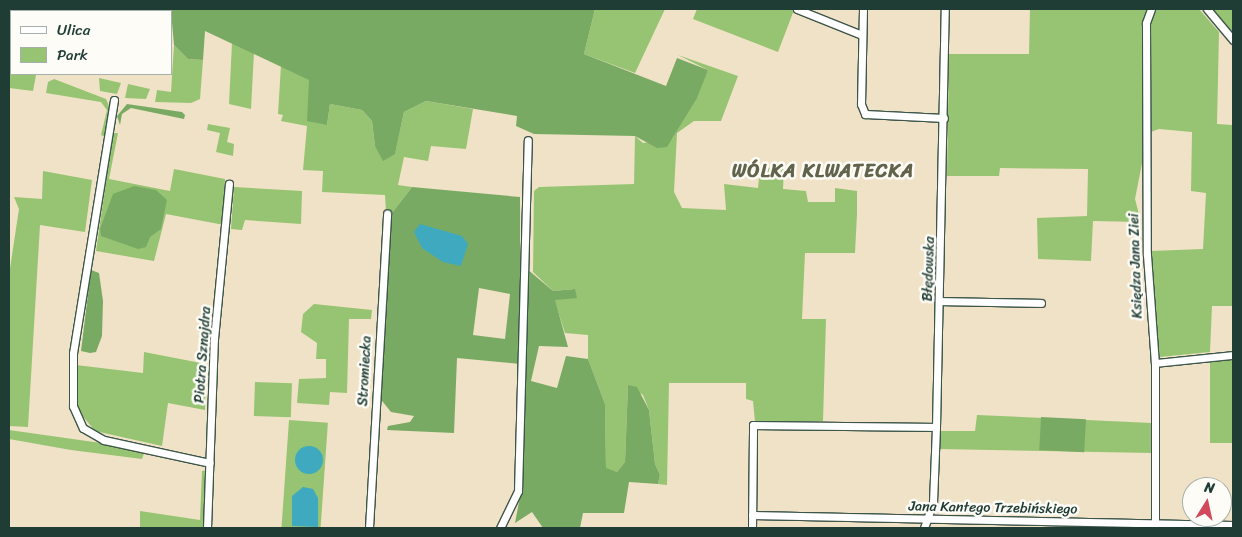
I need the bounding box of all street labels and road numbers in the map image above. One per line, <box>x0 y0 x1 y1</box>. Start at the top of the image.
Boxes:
street label: Księdza Jana Ziei <box>1126 213 1146 319</box>
street label: Błędowska <box>919 236 939 302</box>
street label: Piotra Sznajdra <box>191 306 215 404</box>
street label: Stromiecka <box>355 335 375 407</box>
street label: Jana Kantego Trzebińskiego <box>908 498 1078 518</box>

